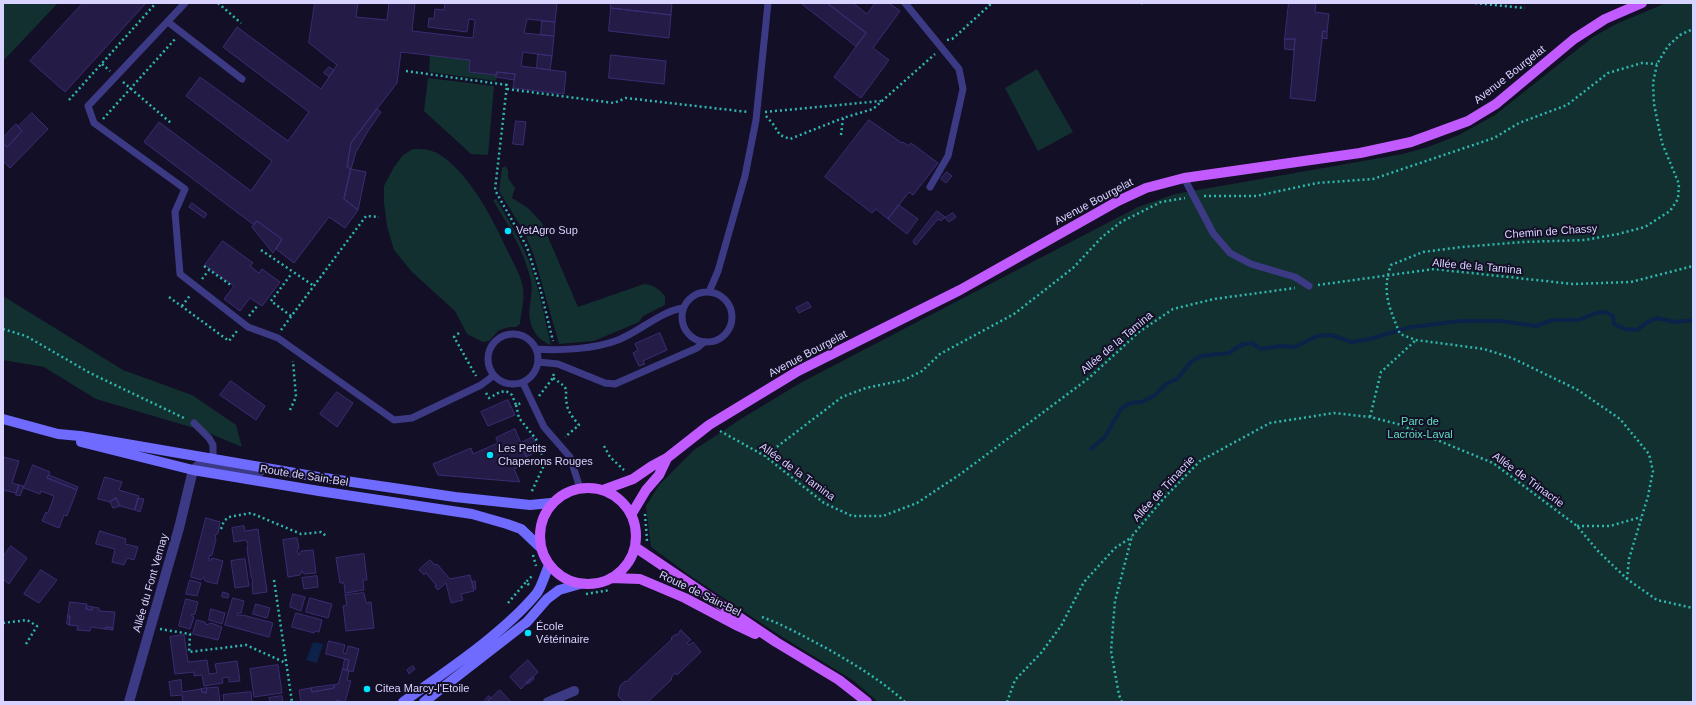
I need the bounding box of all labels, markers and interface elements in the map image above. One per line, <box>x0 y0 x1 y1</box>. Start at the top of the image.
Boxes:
street label: Avenue Bourgelat <box>1472 43 1548 107</box>
street label: Avenue Bourgelat <box>1052 176 1136 228</box>
street label: Chemin de Chassy <box>1504 222 1598 242</box>
place label: VetAgro Sup <box>516 224 578 238</box>
marker: VetAgro Sup <box>503 226 513 236</box>
street label: Allée de la Tamina <box>1432 257 1522 277</box>
street label: Allée de la Tamina <box>1078 309 1156 377</box>
street label: Avenue Bourgelat <box>766 328 850 380</box>
park label: Parc de Lacroix-Laval <box>1387 415 1453 441</box>
street label: Allée de la Tamina <box>757 440 837 504</box>
place label: Les Petits Chaperons Rouges <box>498 442 593 468</box>
marker: Les Petits Chaperons Rouges <box>485 450 495 460</box>
street label: Allée de Trinacrie <box>1490 450 1566 510</box>
street label: Allée de Trinacrie <box>1130 453 1198 525</box>
street label: Route de Sain-Bel <box>259 462 349 490</box>
street label: Allée du Font Vernay <box>131 532 171 634</box>
street label: Route de Sain-Bel <box>657 568 743 620</box>
place label: École Vétérinaire <box>536 620 589 646</box>
marker: École Vétérinaire <box>523 628 533 638</box>
place label: Citea Marcy-l'Etoile <box>375 682 469 696</box>
marker: Citea Marcy-l'Etoile <box>362 684 372 694</box>

